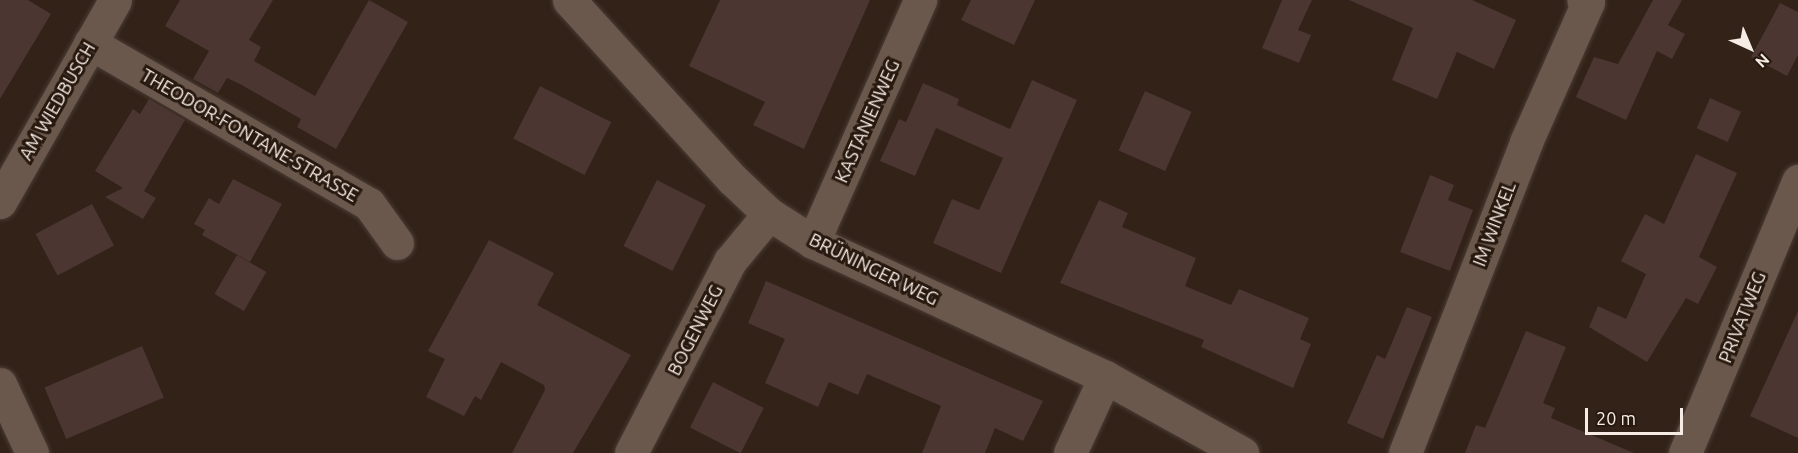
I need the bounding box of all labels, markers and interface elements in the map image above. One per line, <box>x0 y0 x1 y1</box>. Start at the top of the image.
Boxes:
north arrow <box>1720 18 1780 78</box>
street label: AM WIEDBUSCH <box>15 38 99 164</box>
text: N <box>1752 50 1773 72</box>
street label: KASTANIENWEG <box>830 56 904 186</box>
street label: THEODOR-FONTANE-STRASSE <box>138 64 362 206</box>
street label: IM WINKEL <box>1468 179 1520 269</box>
street label: BRÜNINGER WEG <box>806 228 942 310</box>
street label: PRIVATWEG <box>1714 268 1770 366</box>
street label: BOGENWEG <box>663 281 727 379</box>
scale bar <box>1588 396 1686 434</box>
text: 20 m <box>1596 408 1636 428</box>

